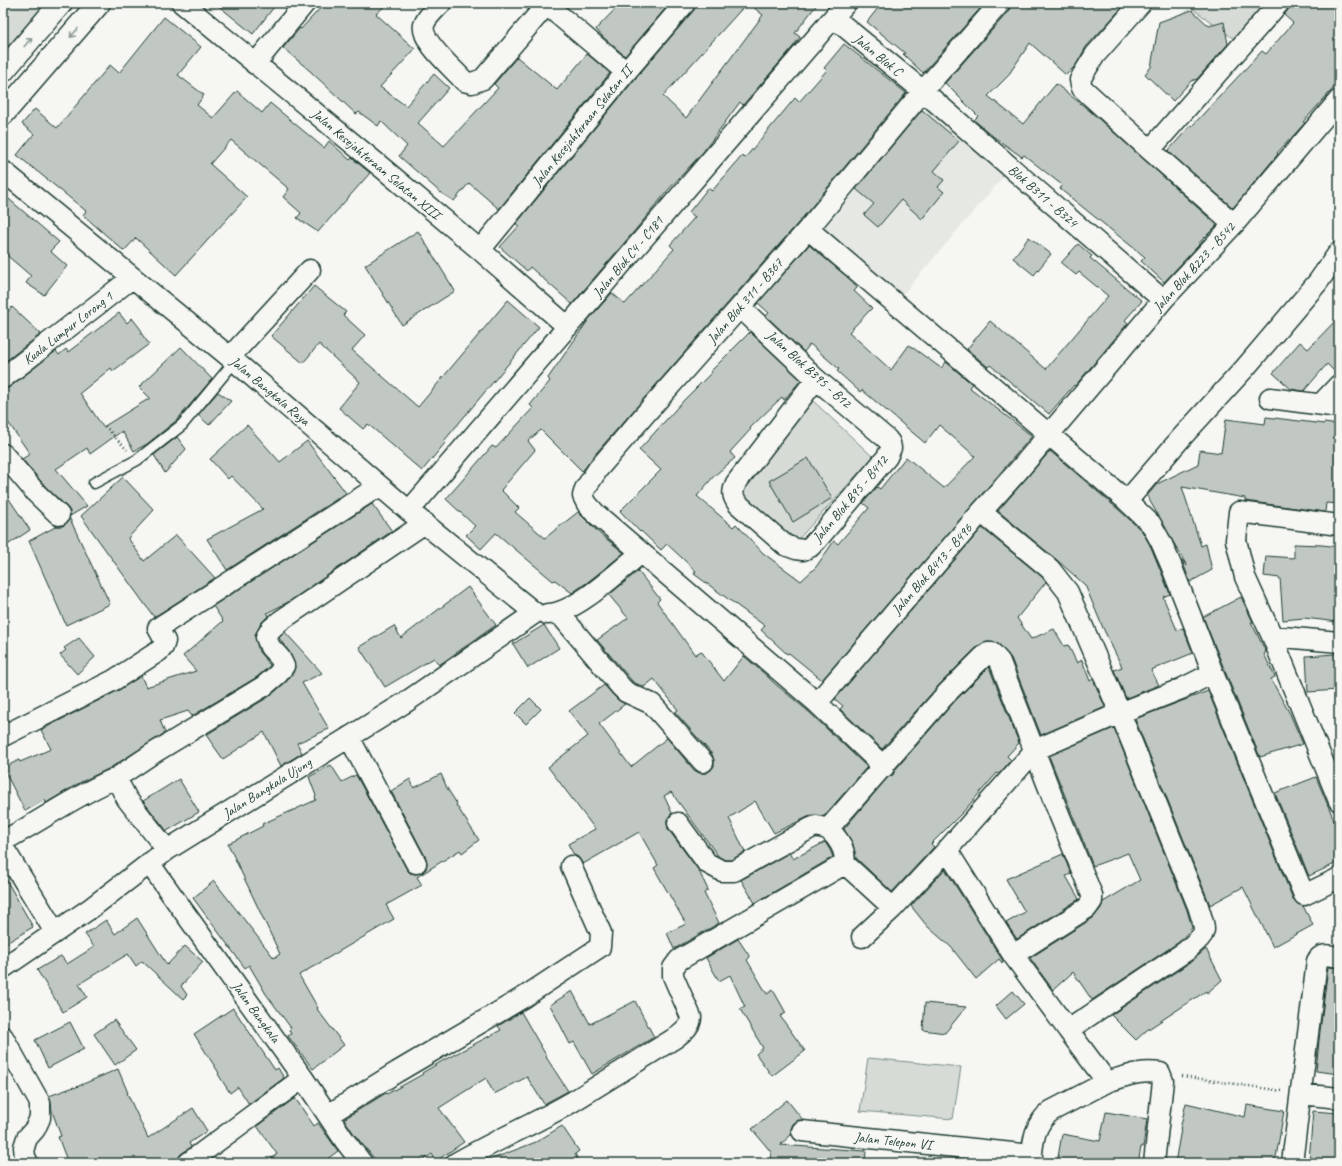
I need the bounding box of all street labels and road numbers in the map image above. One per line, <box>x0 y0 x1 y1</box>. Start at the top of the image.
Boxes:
street label: Jalan Blok C <box>849 30 907 81</box>
street label: Jalan Kesejahteraan Selatan II <box>528 60 638 190</box>
street label: Jalan Kesejahteraan Selatan XIII <box>307 105 446 225</box>
street label: Blok B311 - B324 <box>1005 161 1083 232</box>
street label: Jalan Blok C4 - C181 <box>588 212 667 302</box>
street label: Jalan Blok B223 - B542 <box>1149 218 1240 316</box>
street label: Jalan Blok 311 - B367 <box>703 254 787 348</box>
street label: Kuala Lumpur Lorong 1 <box>20 287 117 368</box>
street label: Jalan Blok B395 - B12 <box>762 326 856 413</box>
street label: Jalan Bangkala Raya <box>226 352 314 430</box>
street label: Jalan Blok B95 - B412 <box>808 451 892 547</box>
street label: Jalan Blok B413 - B496 <box>887 520 976 619</box>
street label: Jalan Bangkala Ujung <box>219 753 315 823</box>
street label: Jalan Bangkala <box>228 977 285 1047</box>
street label: Jalan Telepon VI <box>853 1128 936 1154</box>

